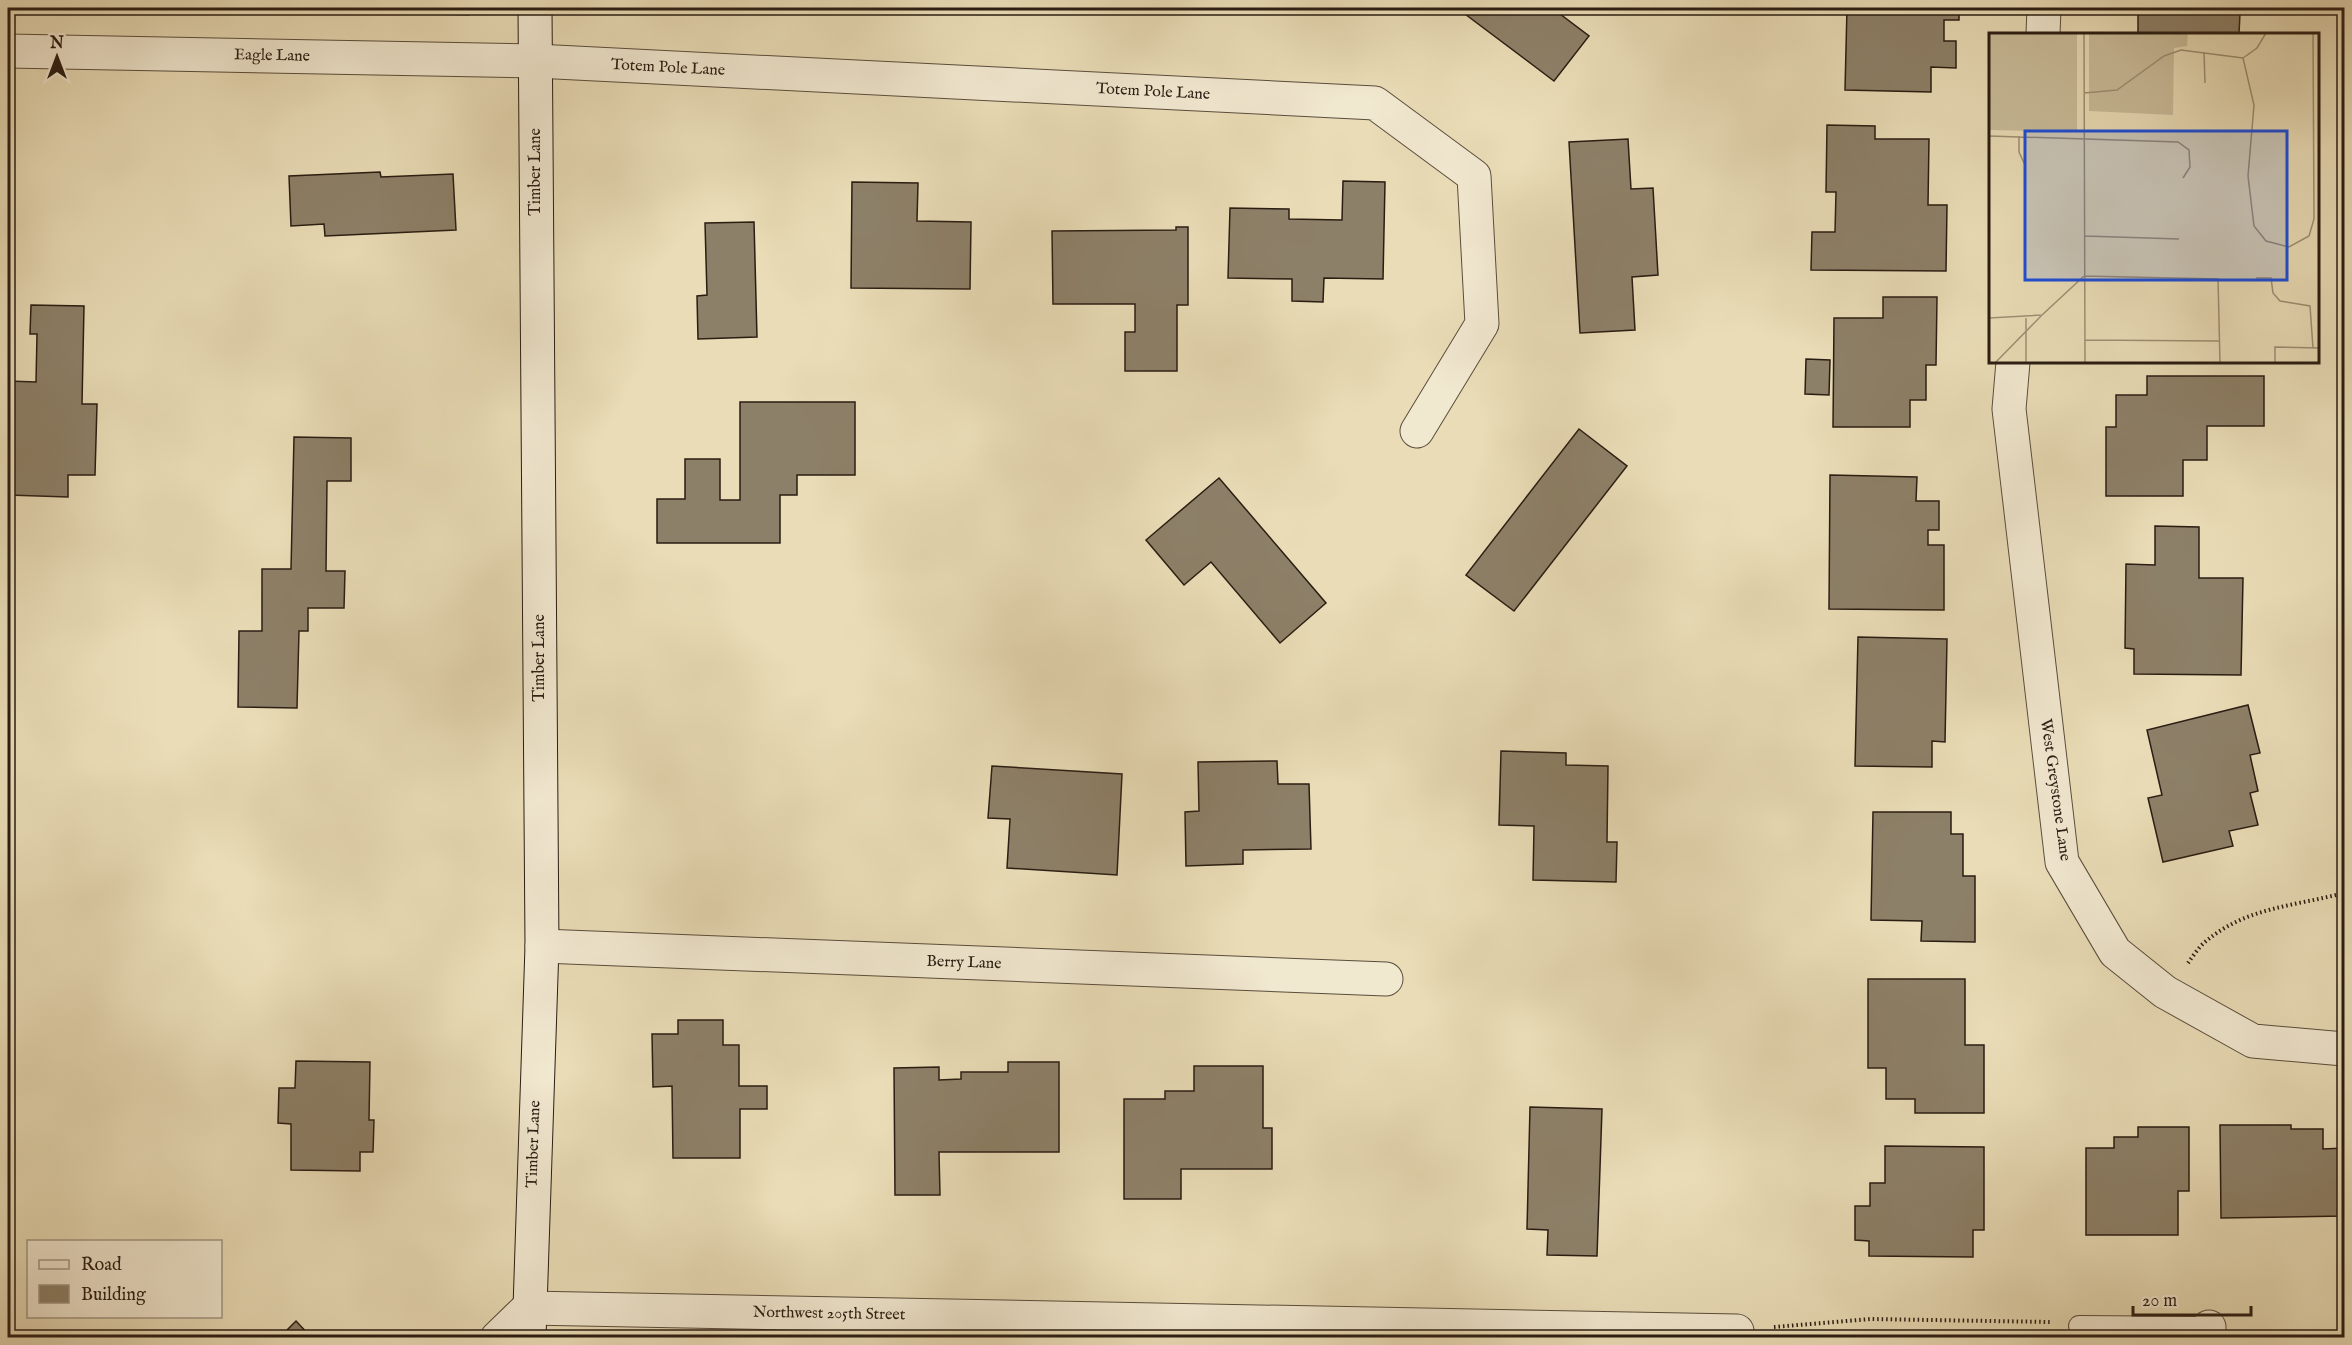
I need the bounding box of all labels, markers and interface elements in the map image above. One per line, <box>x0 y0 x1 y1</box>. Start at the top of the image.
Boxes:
north arrow <box>27 27 87 87</box>
inset map <box>1989 33 2319 363</box>
text: N <box>49 34 64 54</box>
street label: Eagle Lane <box>234 45 310 67</box>
street label: Totem Pole Lane <box>610 55 726 81</box>
street label: Totem Pole Lane <box>1095 79 1211 105</box>
street label: Timber Lane <box>526 128 546 216</box>
street label: Timber Lane <box>530 614 550 702</box>
street label: West Greystone Lane <box>2035 718 2075 862</box>
street label: Berry Lane <box>926 952 1002 974</box>
street label: Timber Lane <box>522 1100 546 1188</box>
legend <box>27 1240 222 1318</box>
text: Road <box>81 1254 122 1277</box>
scale bar <box>2133 1279 2252 1317</box>
text: Building <box>81 1284 146 1307</box>
text: 20 m <box>2142 1290 2177 1313</box>
street label: Northwest 205th Street <box>753 1303 906 1325</box>

